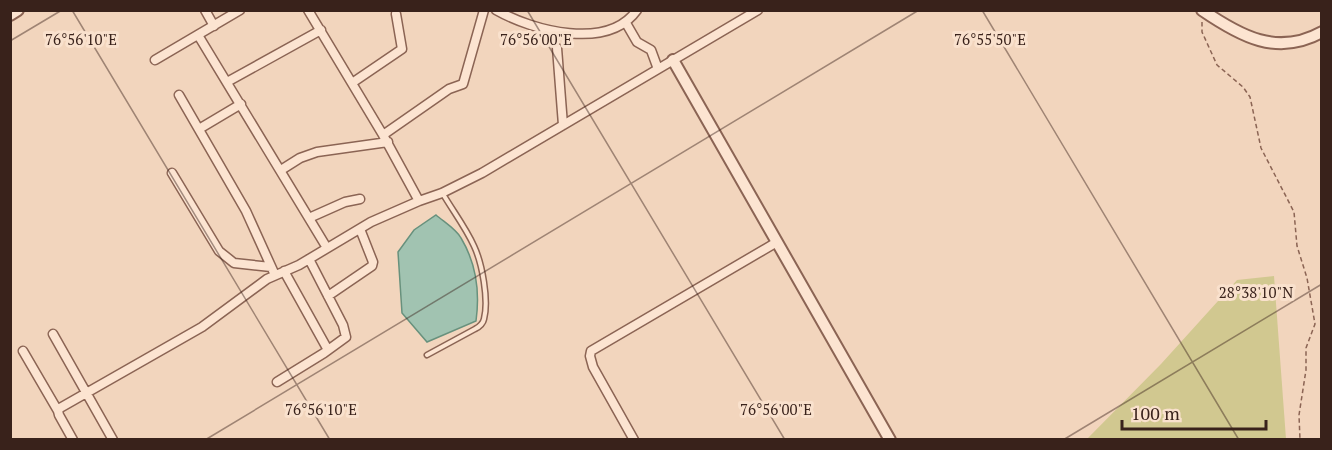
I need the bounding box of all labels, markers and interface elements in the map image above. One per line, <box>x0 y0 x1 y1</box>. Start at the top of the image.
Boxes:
text: 76°56'10"E <box>45 29 117 49</box>
text: 76°56'00"E <box>500 29 572 49</box>
text: 76°55'50"E <box>954 29 1026 49</box>
text: 28°38'10"N <box>1219 282 1293 302</box>
scale bar <box>1122 393 1266 431</box>
text: 76°56'10"E <box>285 399 357 419</box>
text: 76°56'00"E <box>740 399 812 419</box>
text: 100 m <box>1131 401 1180 425</box>

